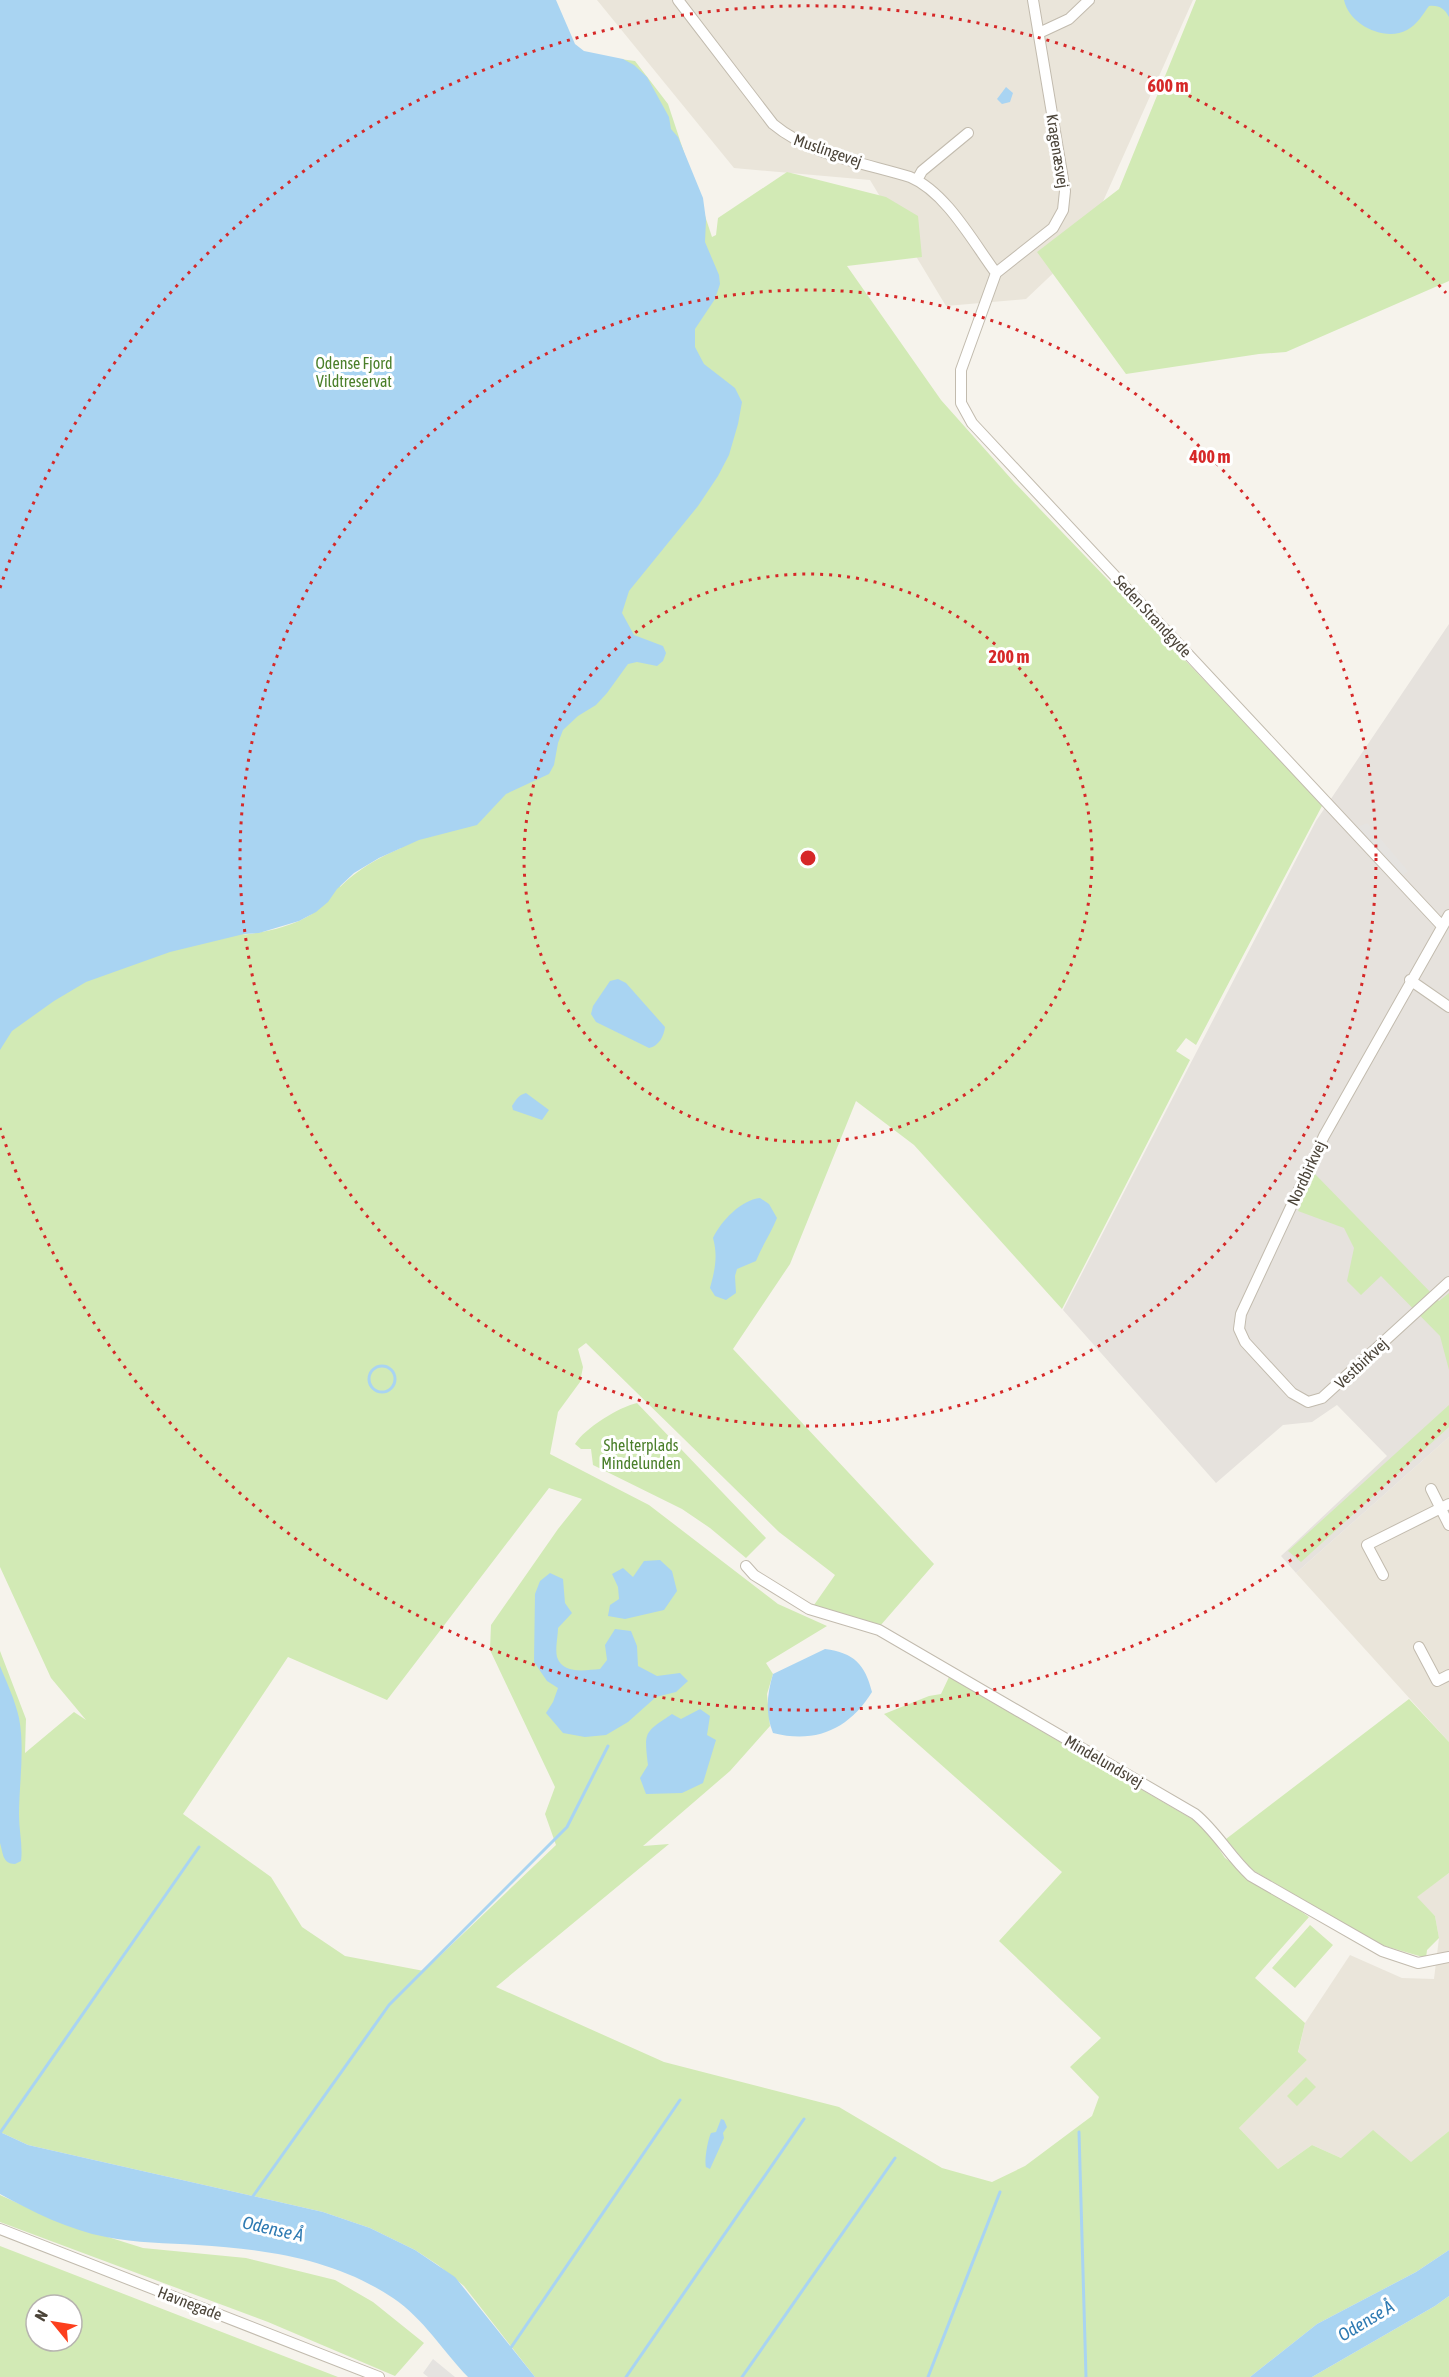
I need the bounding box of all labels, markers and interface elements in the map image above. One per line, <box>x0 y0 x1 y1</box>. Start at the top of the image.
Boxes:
text: 600 m <box>1148 75 1188 96</box>
street label: Kragenæsvej <box>1042 113 1073 189</box>
street label: Muslingevej <box>791 130 864 171</box>
park label: Odense Fjord Vildtreservat <box>315 354 393 390</box>
text: 400 m <box>1189 446 1230 467</box>
street label: Seden Strandgyde <box>1110 571 1196 661</box>
text: 200 m <box>989 646 1029 667</box>
centre of rings <box>798 848 818 868</box>
street label: Nordbirkvej <box>1283 1138 1330 1209</box>
street label: Vestbirkvej <box>1331 1334 1392 1393</box>
park label: Shelterplads Mindelunden <box>601 1436 681 1472</box>
street label: Mindelundsvej <box>1061 1731 1146 1792</box>
water label: Odense Å <box>241 2211 306 2246</box>
street label: Havnegade <box>155 2283 225 2324</box>
north arrow <box>24 2293 84 2353</box>
water label: Odense Å <box>1334 2296 1398 2345</box>
text: N <box>31 2307 51 2324</box>

